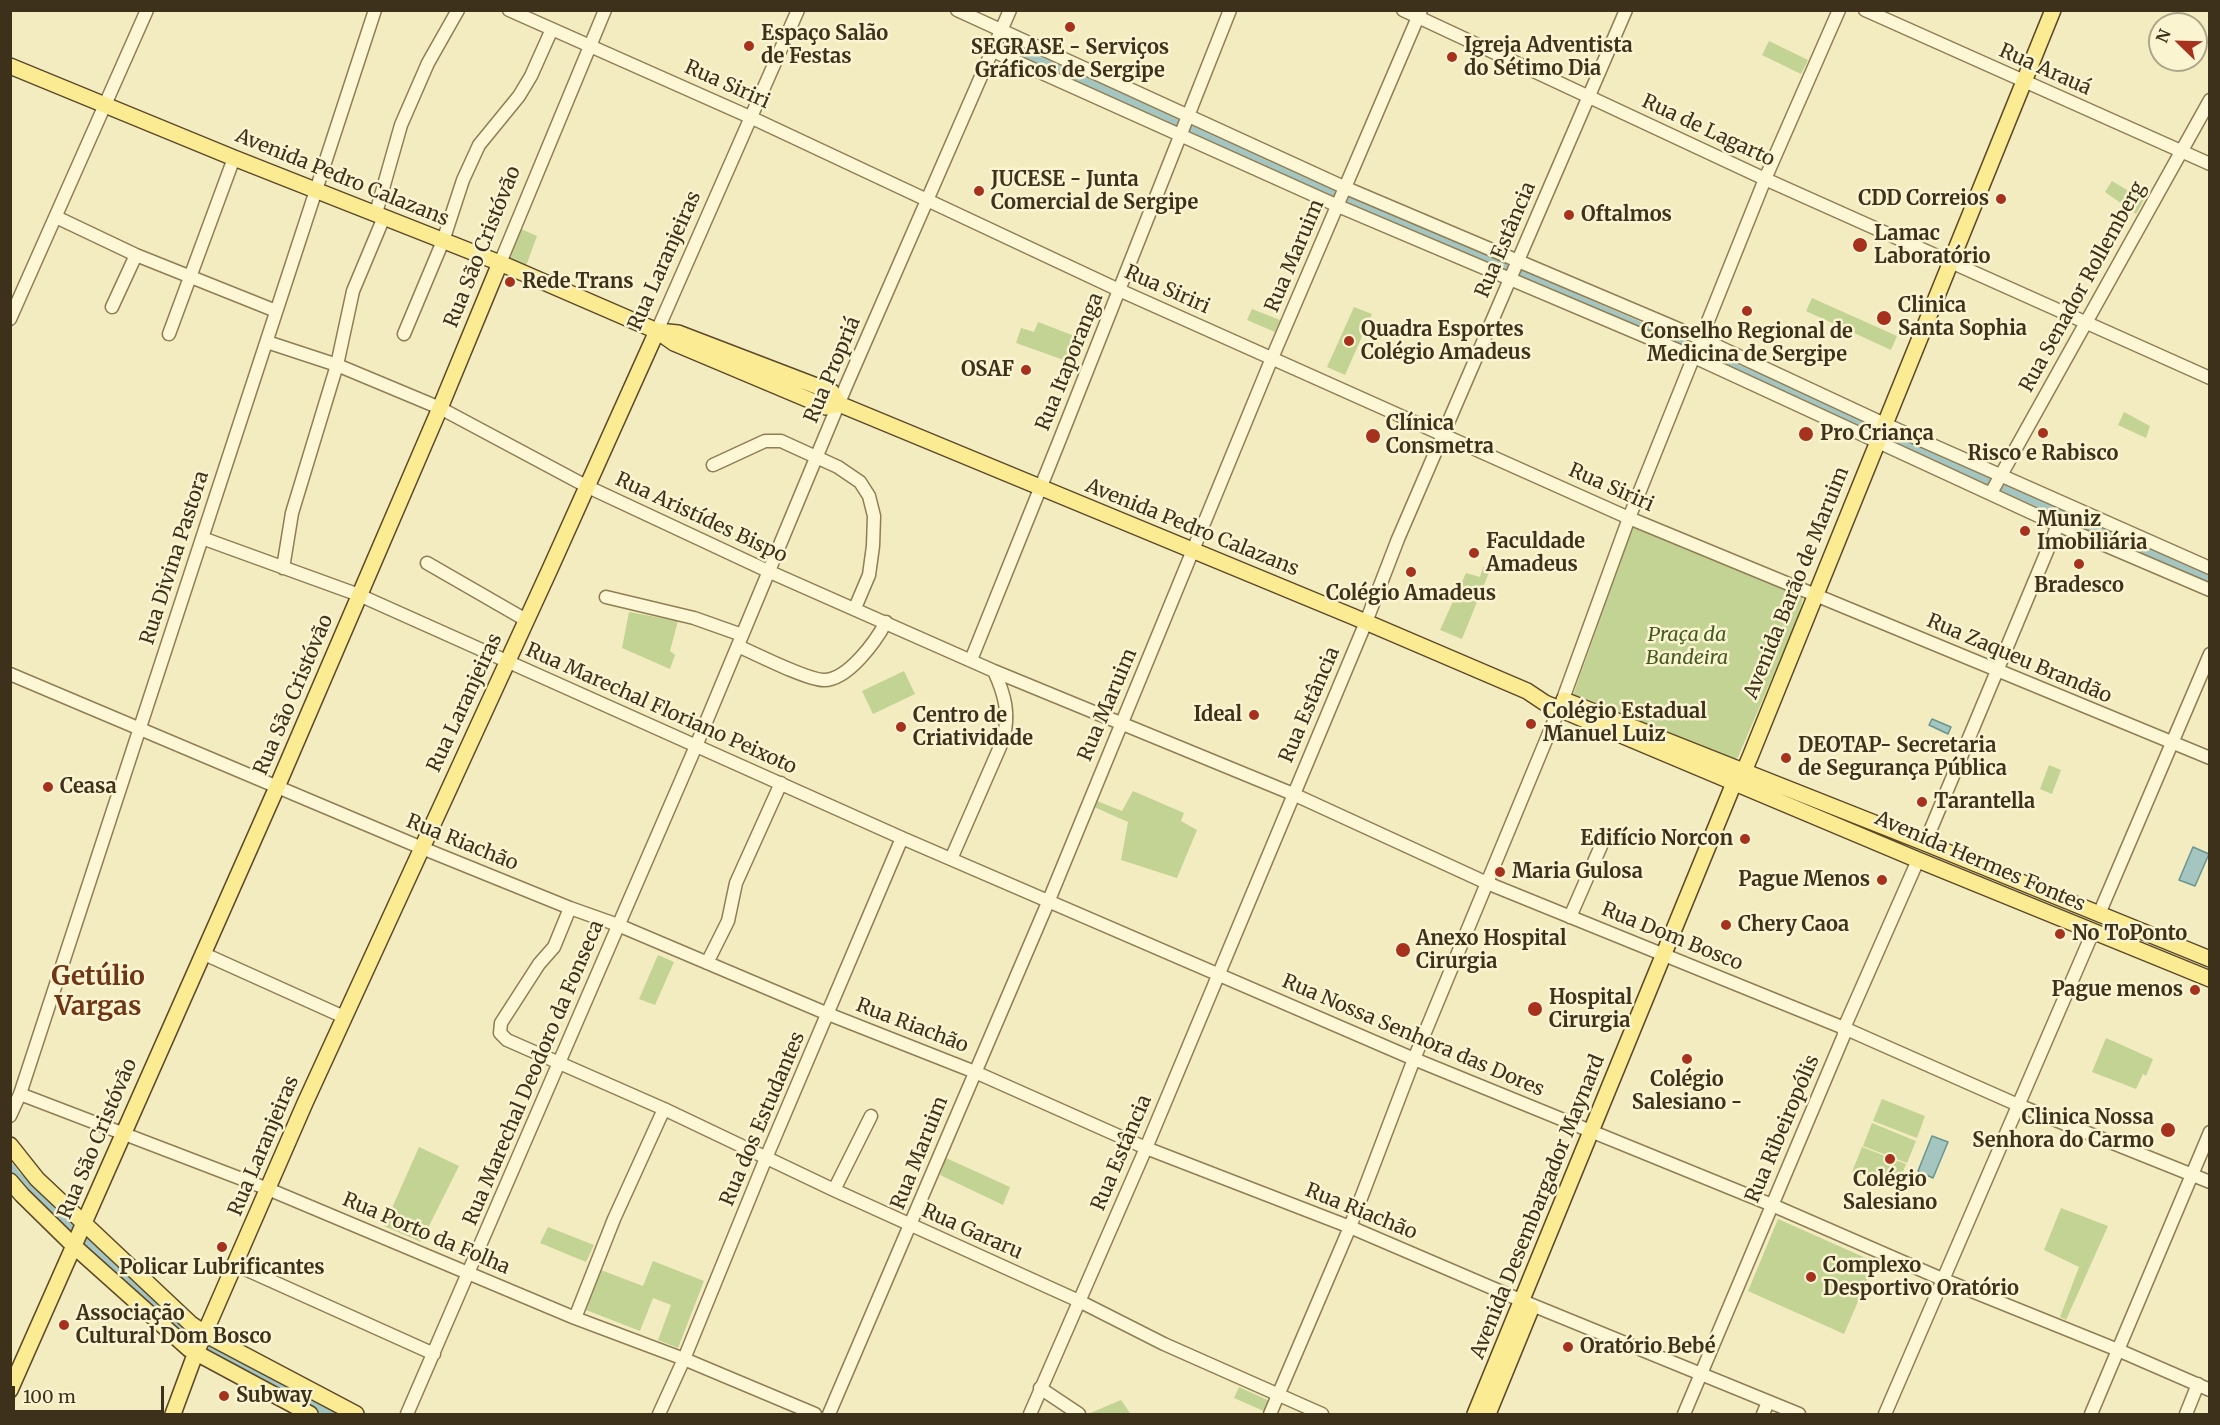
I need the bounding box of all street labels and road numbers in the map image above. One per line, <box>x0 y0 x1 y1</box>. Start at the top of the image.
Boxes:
street label: Rua Arauá <box>1995 39 2095 101</box>
street label: Rua Siriri <box>681 56 773 114</box>
street label: Rua de Lagarto <box>1638 90 1778 172</box>
street label: Avenida Pedro Calazans <box>232 124 452 232</box>
street label: Rua São Cristóvão <box>440 163 526 331</box>
street label: Rua Estância <box>1471 178 1541 302</box>
street label: Rua Senador Rollemberg <box>2015 178 2151 396</box>
street label: Rua Laranjeiras <box>624 188 706 334</box>
street label: Rua Maruim <box>1261 196 1329 316</box>
street label: Rua Siriri <box>1121 261 1213 319</box>
street label: Rua Itaporanga <box>1031 290 1109 434</box>
street label: Rua Propriá <box>800 313 866 427</box>
street label: Rua Siriri <box>1565 459 1657 517</box>
street label: Avenida Barão de Maruim <box>1739 463 1855 703</box>
street label: Rua Divina Pastora <box>136 468 214 648</box>
street label: Rua Aristídes Bispo <box>611 468 791 568</box>
street label: Avenida Pedro Calazans <box>1082 474 1302 582</box>
street label: Rua Zaqueu Brandão <box>1923 609 2115 709</box>
street label: Rua São Cristóvão <box>249 611 339 779</box>
street label: Rua Laranjeiras <box>422 630 508 776</box>
street label: Rua Marechal Floriano Peixoto <box>522 638 800 780</box>
street label: Rua Estância <box>1275 643 1345 767</box>
street label: Rua Maruim <box>1074 645 1142 765</box>
street label: Avenida Hermes Fontes <box>1871 807 2089 917</box>
street label: Rua Riachão <box>403 810 521 876</box>
street label: Rua Dom Bosco <box>1598 898 1746 976</box>
street label: Rua Marechal Deodoro da Fonseca <box>459 917 609 1229</box>
street label: Rua Nossa Senhora das Dores <box>1278 970 1548 1102</box>
street label: Rua Riachão <box>852 994 972 1058</box>
street label: Rua dos Estudantes <box>715 1028 811 1210</box>
street label: Avenida Desembargador Maynard <box>1466 1051 1610 1363</box>
street label: Rua Ribeiropólis <box>1741 1051 1825 1207</box>
street label: Rua São Cristóvão <box>53 1055 143 1223</box>
street label: Rua Laranjeiras <box>224 1072 304 1220</box>
street label: Rua Estância <box>1087 1091 1157 1215</box>
street label: Rua Maruim <box>886 1093 954 1213</box>
street label: Rua Riachão <box>1302 1179 1420 1245</box>
street label: Rua Porto da Folha <box>339 1188 513 1280</box>
street label: Rua Gararu <box>918 1199 1026 1265</box>

